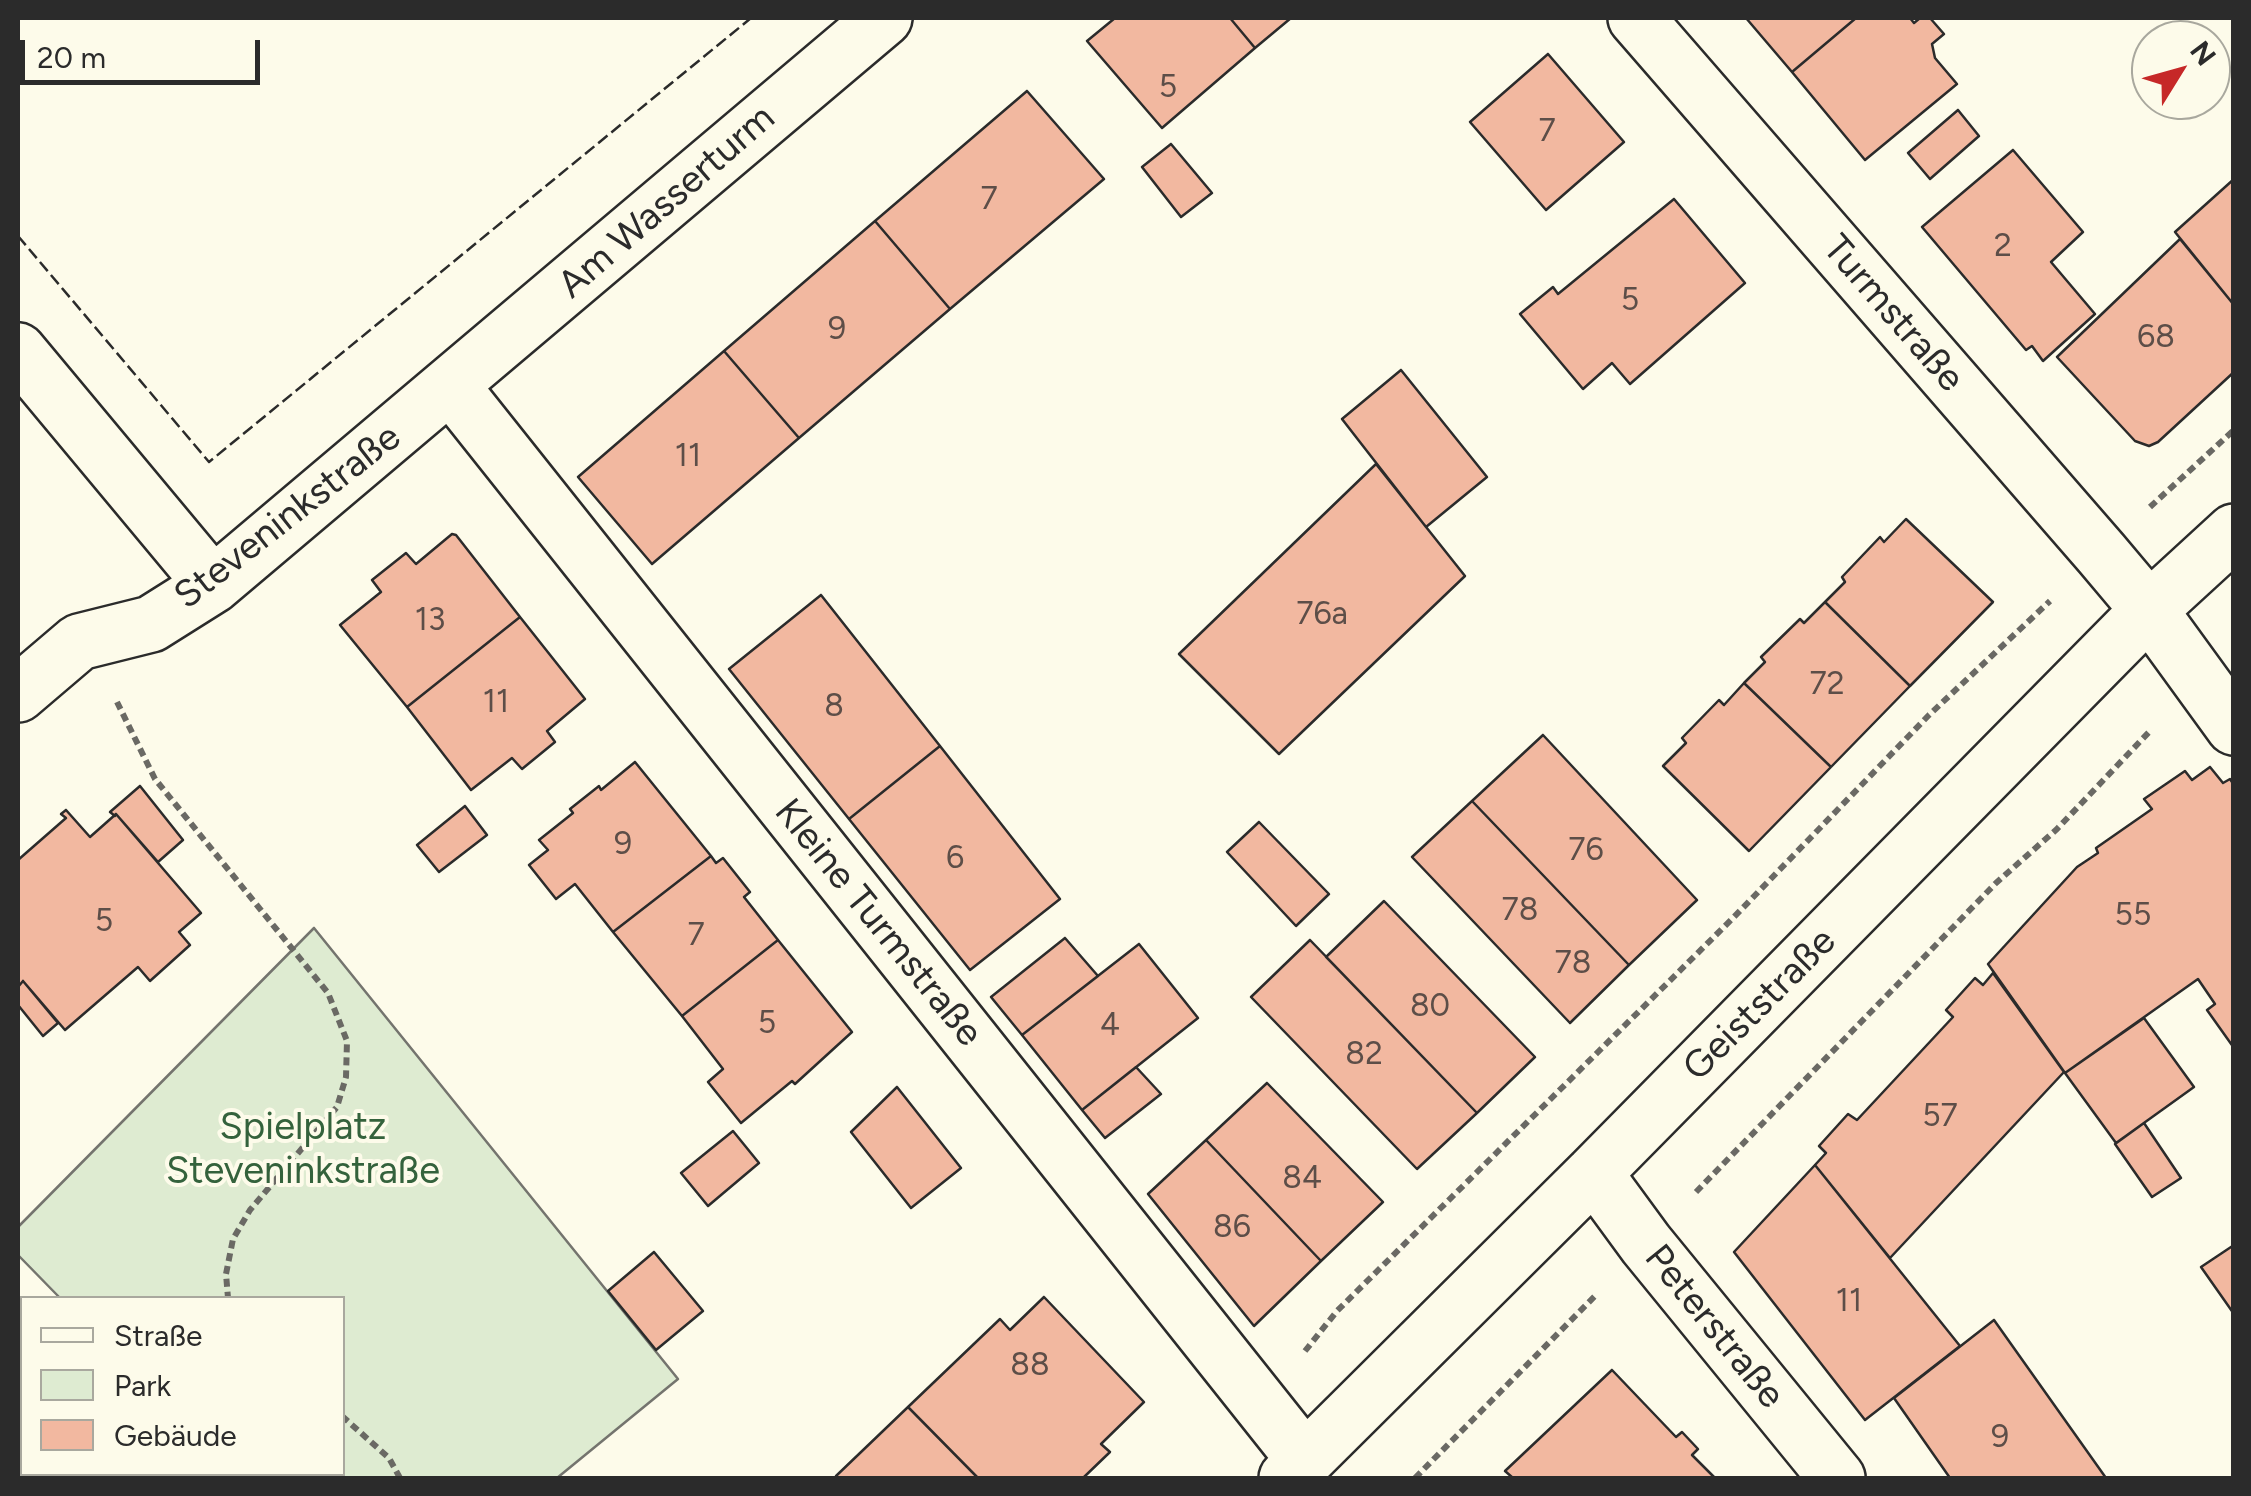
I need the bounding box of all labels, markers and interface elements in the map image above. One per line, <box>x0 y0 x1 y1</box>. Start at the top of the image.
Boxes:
scale bar <box>25 20 265 82</box>
north arrow <box>2131 20 2231 120</box>
text: N <box>2183 34 2223 72</box>
text: 20 m <box>37 39 106 76</box>
house number: 5 <box>1159 69 1177 107</box>
street label: Am Wasserturm <box>550 96 784 308</box>
house number: 7 <box>1538 113 1556 151</box>
house number: 7 <box>980 181 998 219</box>
street label: Turmstraße <box>1813 227 1973 401</box>
house number: 2 <box>1994 228 2012 266</box>
house number: 5 <box>1621 282 1639 320</box>
house number: 9 <box>828 311 846 349</box>
house number: 68 <box>2137 319 2175 357</box>
street label: Steveninkstraße <box>166 415 410 619</box>
house number: 11 <box>675 438 701 476</box>
house number: 76a <box>1296 596 1348 634</box>
house number: 13 <box>415 602 445 640</box>
house number: 72 <box>1809 666 1845 704</box>
house number: 11 <box>483 684 509 722</box>
house number: 8 <box>824 688 844 726</box>
street label: Kleine Turmstraße <box>764 790 992 1056</box>
house number: 9 <box>614 826 632 864</box>
house number: 76 <box>1568 832 1604 870</box>
house number: 6 <box>946 840 964 878</box>
house number: 78 <box>1502 892 1538 930</box>
house number: 55 <box>2115 897 2151 935</box>
house number: 5 <box>95 903 113 941</box>
house number: 7 <box>687 917 705 955</box>
street label: Geiststraße <box>1674 919 1846 1091</box>
house number: 78 <box>1555 945 1591 983</box>
house number: 80 <box>1410 988 1450 1026</box>
house number: 5 <box>758 1005 776 1043</box>
house number: 4 <box>1100 1007 1120 1045</box>
house number: 82 <box>1345 1036 1383 1074</box>
house number: 57 <box>1922 1098 1958 1136</box>
park label: Spielplatz Steveninkstraße <box>166 1105 440 1194</box>
house number: 84 <box>1282 1160 1322 1198</box>
house number: 86 <box>1213 1209 1251 1247</box>
street label: Peterstraße <box>1634 1236 1794 1418</box>
house number: 11 <box>1836 1283 1862 1321</box>
legend <box>20 1296 345 1476</box>
text: Straße <box>114 1317 203 1354</box>
house number: 88 <box>1010 1347 1050 1385</box>
text: Park <box>114 1367 171 1404</box>
text: Gebäude <box>114 1417 237 1454</box>
house number: 9 <box>1991 1419 2009 1457</box>

